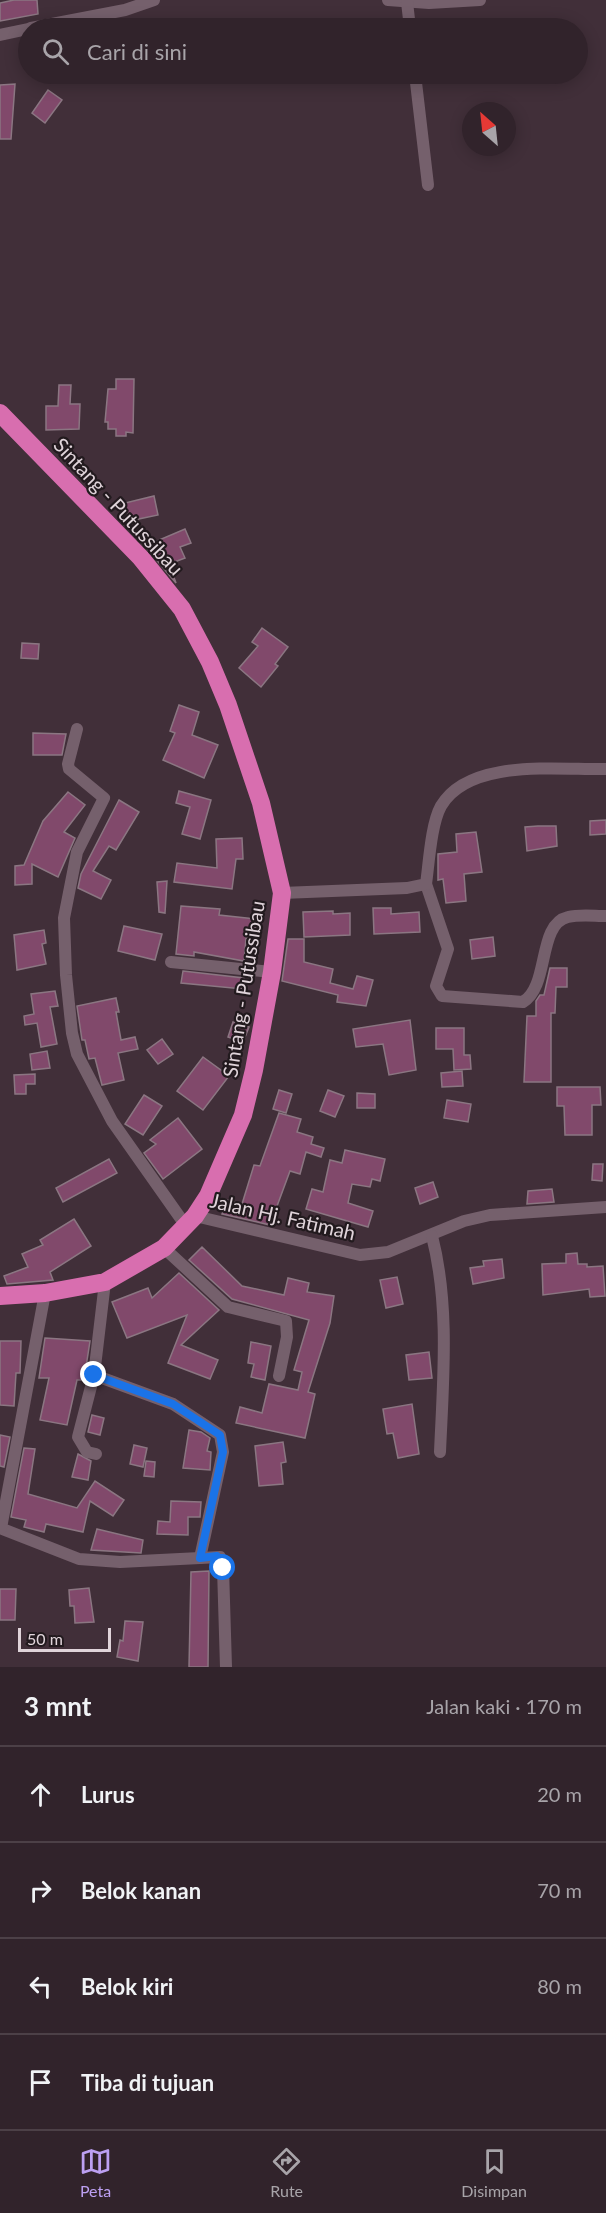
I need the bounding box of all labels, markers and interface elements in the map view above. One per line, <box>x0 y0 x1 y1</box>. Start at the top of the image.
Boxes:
search box <box>18 18 588 84</box>
icon: search <box>39 35 72 68</box>
text: Cari di sini <box>87 38 187 65</box>
north arrow <box>462 102 516 156</box>
street label: Sintang - Putussibau <box>49 432 189 580</box>
street label: Sintang - Putussibau <box>217 899 269 1079</box>
street label: Jalan Hj. Fatimah <box>208 1188 358 1244</box>
route end <box>80 1361 106 1387</box>
route start <box>209 1554 235 1580</box>
scale bar <box>18 1625 111 1652</box>
text: 50 m <box>27 1629 63 1648</box>
text: 3 mnt <box>24 1690 91 1722</box>
text: Jalan kaki · 170 m <box>426 1694 582 1718</box>
icon: ahead <box>24 1778 57 1811</box>
text: Lurus <box>81 1781 135 1808</box>
text: 20 m <box>537 1782 582 1806</box>
icon: right <box>24 1874 57 1907</box>
text: Belok kanan <box>81 1877 201 1904</box>
text: 70 m <box>537 1878 582 1902</box>
icon: left <box>24 1970 57 2003</box>
text: Belok kiri <box>81 1973 173 2000</box>
text: 80 m <box>537 1974 582 1998</box>
icon: arrive <box>24 2066 57 2099</box>
text: Tiba di tujuan <box>81 2069 214 2096</box>
tab: Peta <box>79 2145 112 2200</box>
tab: Rute <box>270 2145 303 2200</box>
tab: Disimpan <box>461 2145 527 2200</box>

